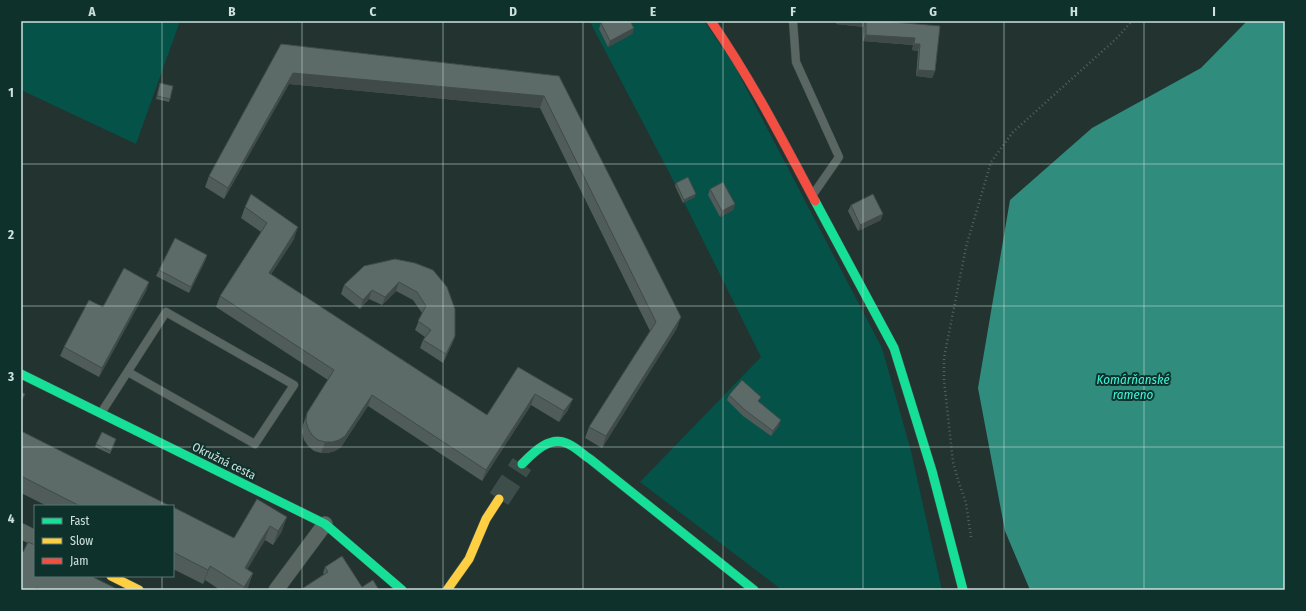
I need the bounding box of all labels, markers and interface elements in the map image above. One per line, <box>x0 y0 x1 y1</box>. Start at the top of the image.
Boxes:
text: A <box>87 4 96 19</box>
text: B <box>228 4 236 19</box>
text: C <box>370 4 377 19</box>
text: D <box>509 4 517 19</box>
text: E <box>650 4 656 19</box>
text: F <box>790 4 796 19</box>
text: G <box>929 4 937 19</box>
text: H <box>1070 4 1078 19</box>
text: I <box>1212 4 1216 19</box>
text: 1 <box>8 85 14 100</box>
text: 2 <box>7 227 14 242</box>
text: 3 <box>7 369 14 384</box>
water label: Komárňanské rameno <box>1096 372 1170 402</box>
street label: Okružná cesta <box>190 440 258 482</box>
legend <box>34 505 174 577</box>
text: 4 <box>8 511 15 526</box>
text: Fast <box>70 514 89 528</box>
text: Slow <box>70 534 93 548</box>
text: Jam <box>70 554 88 568</box>

